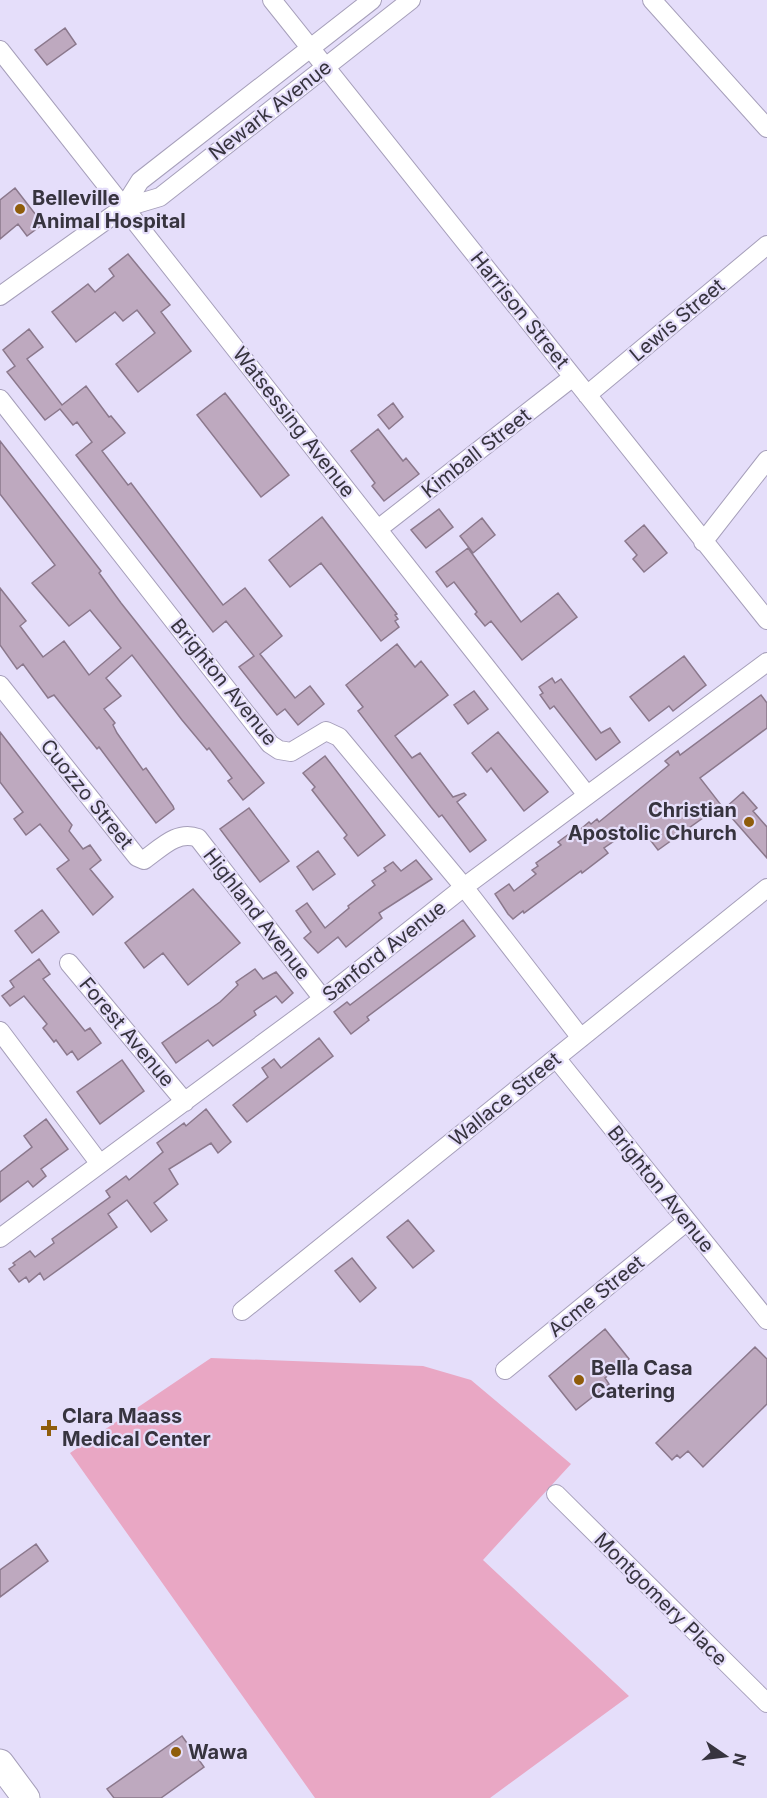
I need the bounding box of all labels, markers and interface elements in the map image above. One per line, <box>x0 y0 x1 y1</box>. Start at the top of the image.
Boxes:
street label: Newark Avenue <box>204 55 336 165</box>
place label: Belleville Animal Hospital <box>32 186 186 233</box>
marker: Belleville Animal Hospital <box>13 202 27 216</box>
street label: Harrison Street <box>466 247 575 373</box>
street label: Lewis Street <box>625 273 730 367</box>
street label: Watsessing Avenue <box>228 342 360 502</box>
street label: Kimball Street <box>417 403 536 503</box>
street label: Brighton Avenue <box>166 614 282 750</box>
street label: Cuozzo Street <box>36 734 139 854</box>
place label: Christian Apostolic Church <box>568 798 737 845</box>
marker: Christian Apostolic Church <box>742 815 756 829</box>
street label: Highland Avenue <box>198 844 316 984</box>
street label: Sanford Avenue <box>318 895 450 1007</box>
street label: Forest Avenue <box>74 973 180 1091</box>
street label: Wallace Street <box>445 1047 566 1151</box>
street label: Brighton Avenue <box>603 1121 719 1257</box>
street label: Acme Street <box>543 1250 649 1342</box>
place label: Bella Casa Catering <box>591 1356 693 1403</box>
marker: Bella Casa Catering <box>572 1373 586 1387</box>
place label: Clara Maass Medical Center <box>62 1404 211 1451</box>
marker: Clara Maass Medical Center <box>40 1419 58 1437</box>
street label: Montgomery Place <box>589 1527 733 1671</box>
north arrow <box>695 1726 755 1786</box>
place label: Wawa <box>188 1740 248 1764</box>
marker: Wawa <box>169 1745 183 1759</box>
text: N <box>728 1751 751 1768</box>

